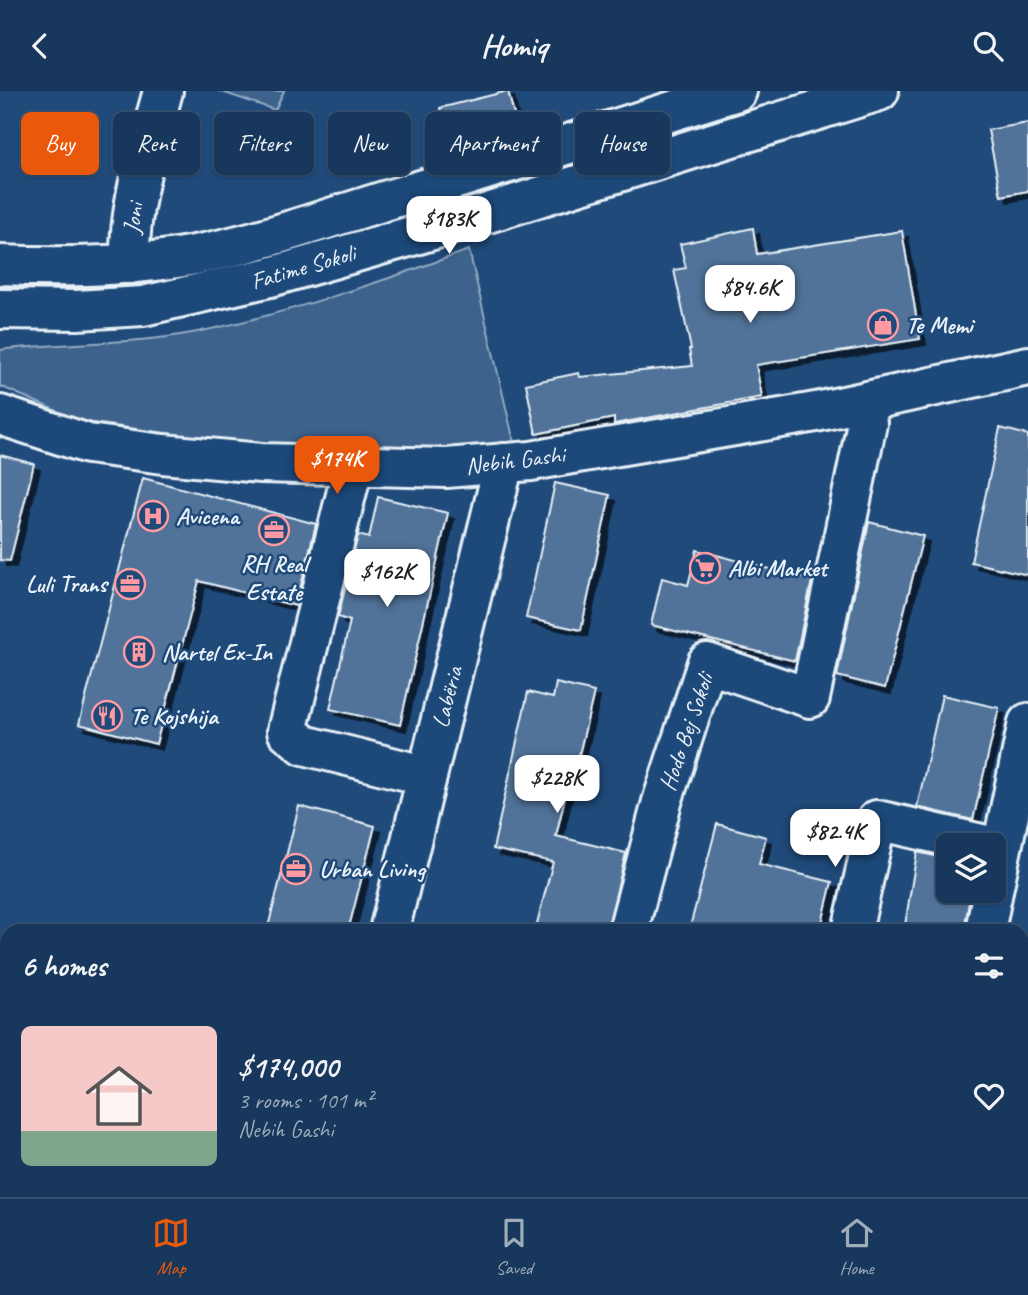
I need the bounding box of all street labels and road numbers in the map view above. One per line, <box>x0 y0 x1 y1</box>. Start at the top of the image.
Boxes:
street label: Joni <box>116 198 150 236</box>
street label: Fatime Sokoli <box>247 237 362 296</box>
street label: Nebih Gashi <box>464 439 569 481</box>
street label: Labëria <box>425 662 469 731</box>
street label: Hodo Bej Sokoli <box>652 666 721 794</box>

